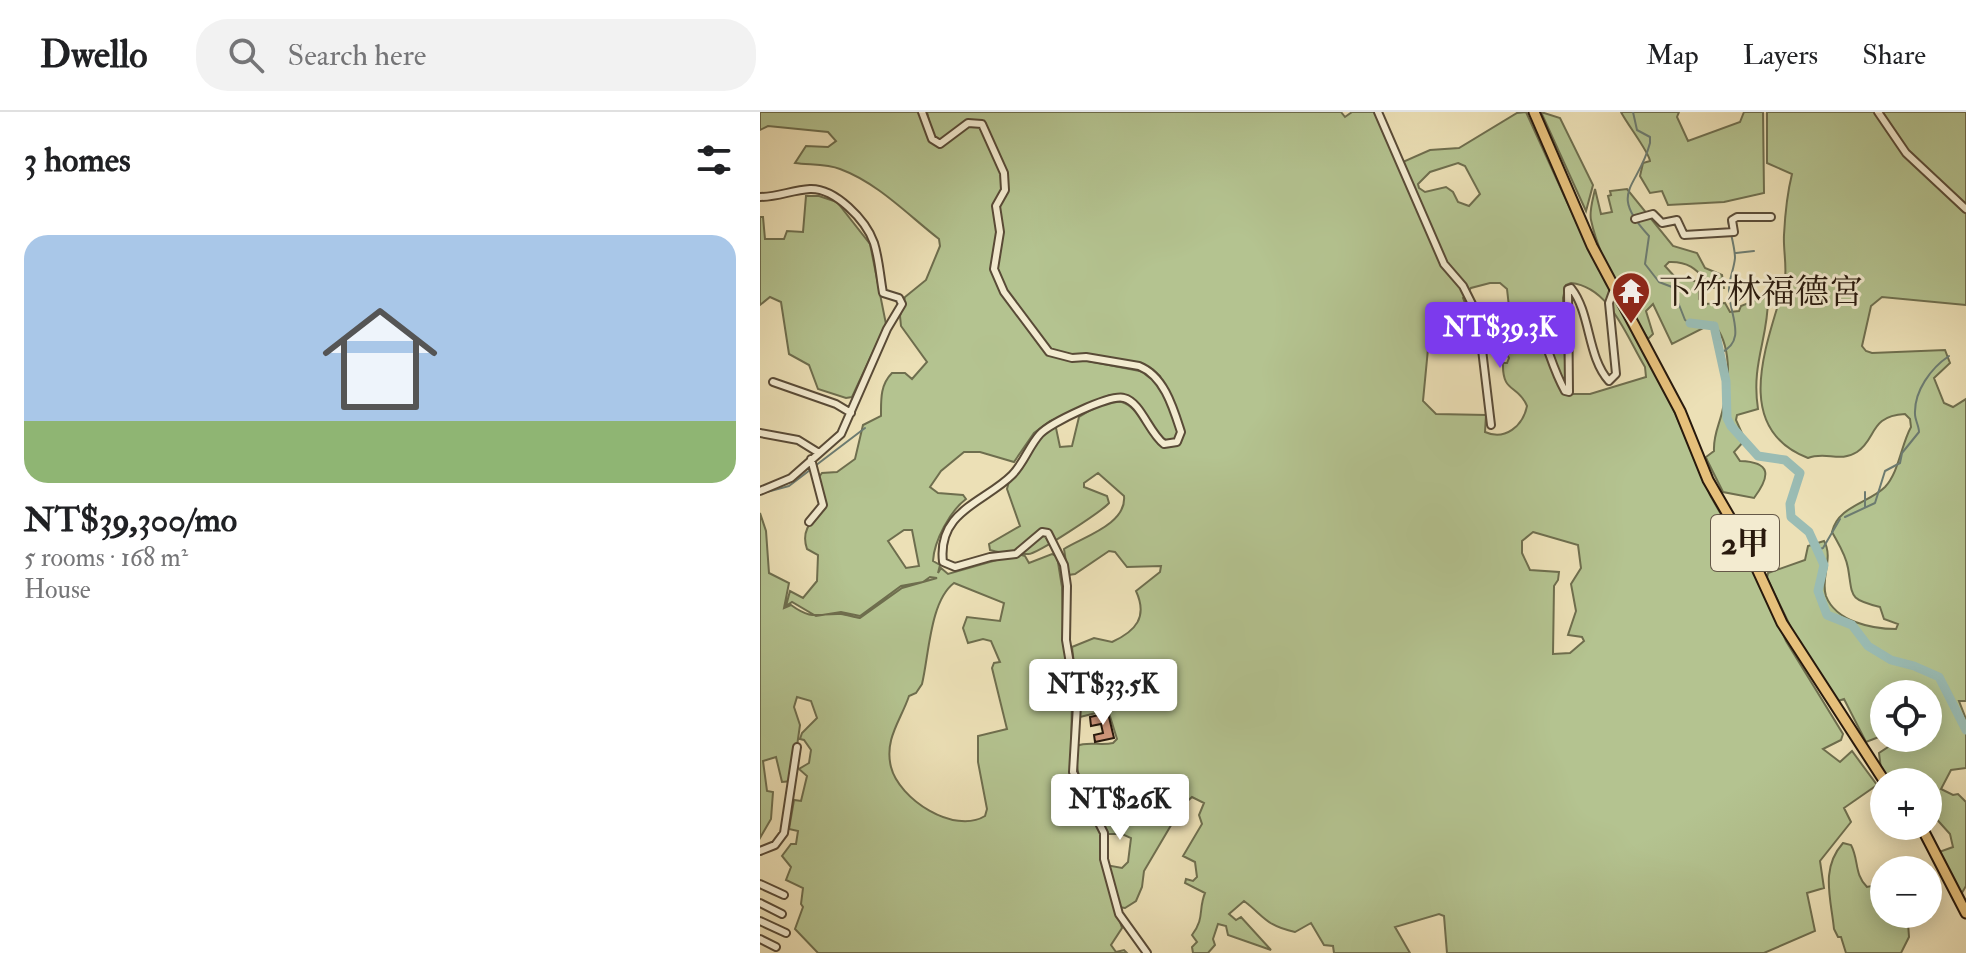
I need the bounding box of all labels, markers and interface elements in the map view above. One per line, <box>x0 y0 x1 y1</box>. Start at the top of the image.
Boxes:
search box <box>196 19 756 91</box>
text: Dwello <box>40 31 148 79</box>
icon: search <box>224 33 268 77</box>
text: Search here <box>288 37 426 74</box>
text: Map <box>1646 38 1699 73</box>
text: Layers <box>1743 38 1818 73</box>
text: Share <box>1862 38 1926 73</box>
icon: filters <box>692 138 736 182</box>
text: 3 homes <box>24 139 131 182</box>
temple icon: 下竹林福德宮 <box>1610 270 1652 325</box>
place label: 下竹林福德宮 <box>1659 271 1863 314</box>
icon: home <box>308 287 452 431</box>
pin: NT$39.3K <box>1417 302 1583 370</box>
text: NT$39.3K <box>1443 312 1557 344</box>
text: NT$39,300/mo <box>24 499 237 542</box>
road number: 2甲 <box>1711 515 1779 571</box>
text: 5 rooms · 168 m² <box>24 542 188 574</box>
text: House <box>24 574 91 606</box>
pin: NT$33.5K <box>1020 659 1186 727</box>
text: NT$33.5K <box>1047 669 1159 701</box>
map controls <box>1870 680 1942 928</box>
button: locate <box>1870 680 1942 752</box>
button: + <box>1870 768 1942 840</box>
pin: NT$26K <box>1055 774 1185 842</box>
text: NT$26K <box>1069 784 1171 816</box>
button: − <box>1870 856 1942 928</box>

